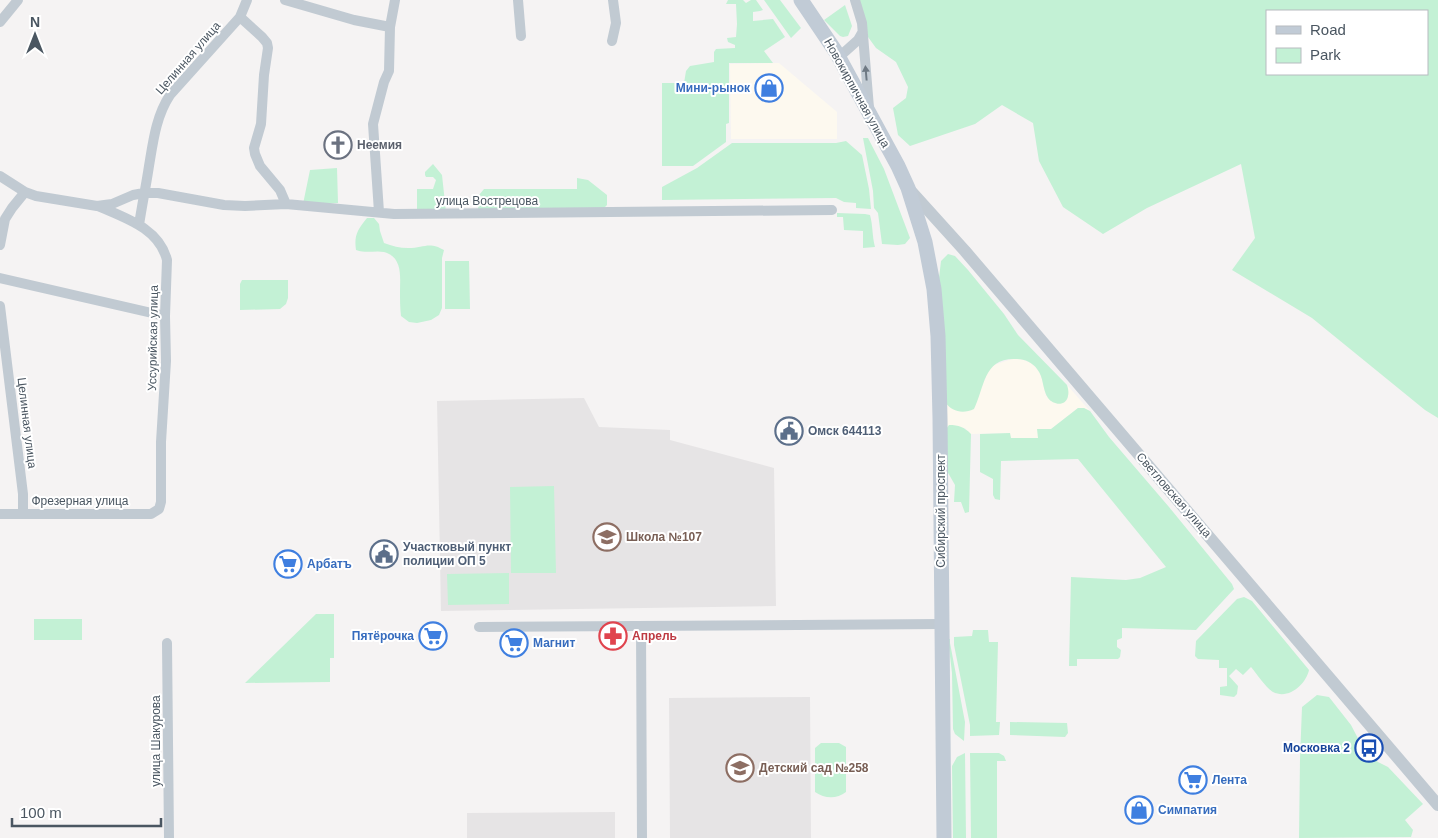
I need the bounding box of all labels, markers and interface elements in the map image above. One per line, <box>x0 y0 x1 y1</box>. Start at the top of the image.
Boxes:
north arrow <box>10 10 60 60</box>
legend <box>1266 10 1428 75</box>
text: N <box>30 14 40 30</box>
street label: Целинная улица <box>153 19 224 97</box>
text: Road <box>1310 21 1346 38</box>
street label: Новокирпичная улица <box>821 36 893 150</box>
text: Park <box>1310 46 1341 63</box>
one-way arrow <box>862 64 870 80</box>
shop icon: Мини-рынок <box>754 73 784 103</box>
place label: Мини-рынок <box>676 81 751 95</box>
church icon: Неемия <box>323 130 353 160</box>
place label: Неемия <box>357 138 402 152</box>
street label: улица Вострецова <box>436 194 538 208</box>
street label: Уссурийская улица <box>145 285 161 391</box>
street label: Целинная улица <box>14 377 40 470</box>
public building icon: Омск 644113 <box>774 416 804 446</box>
place label: Омск 644113 <box>808 424 882 438</box>
street label: Светловская улица <box>1133 450 1215 540</box>
street label: Сибирский проспект <box>934 454 948 568</box>
street label: Фрезерная улица <box>31 494 129 508</box>
school or university icon: Школа №107 <box>592 522 622 552</box>
place label: Школа №107 <box>626 530 702 544</box>
public building icon: Участковый пункт полиции ОП 5 <box>369 539 399 569</box>
place label: Участковый пункт полиции ОП 5 <box>403 540 511 568</box>
supermarket icon: Арбатъ <box>273 549 303 579</box>
place label: Арбатъ <box>307 557 352 571</box>
supermarket icon: Пятёрочка <box>418 621 448 651</box>
pharmacy icon: Апрель <box>598 621 628 651</box>
supermarket icon: Магнит <box>499 628 529 658</box>
place label: Пятёрочка <box>352 629 414 643</box>
place label: Апрель <box>632 629 677 643</box>
place label: Магнит <box>533 636 575 650</box>
street label: улица Шакурова <box>149 695 163 787</box>
bus stop icon: Московка 2 <box>1354 733 1384 763</box>
place label: Московка 2 <box>1283 741 1350 755</box>
school or university icon: Детский сад №258 <box>725 753 755 783</box>
place label: Детский сад №258 <box>759 761 869 775</box>
supermarket icon: Лента <box>1178 765 1208 795</box>
place label: Лента <box>1212 773 1247 787</box>
shop icon: Симпатия <box>1124 795 1154 825</box>
scale bar <box>12 796 161 828</box>
place label: Симпатия <box>1158 803 1217 817</box>
text: 100 m <box>20 804 62 821</box>

